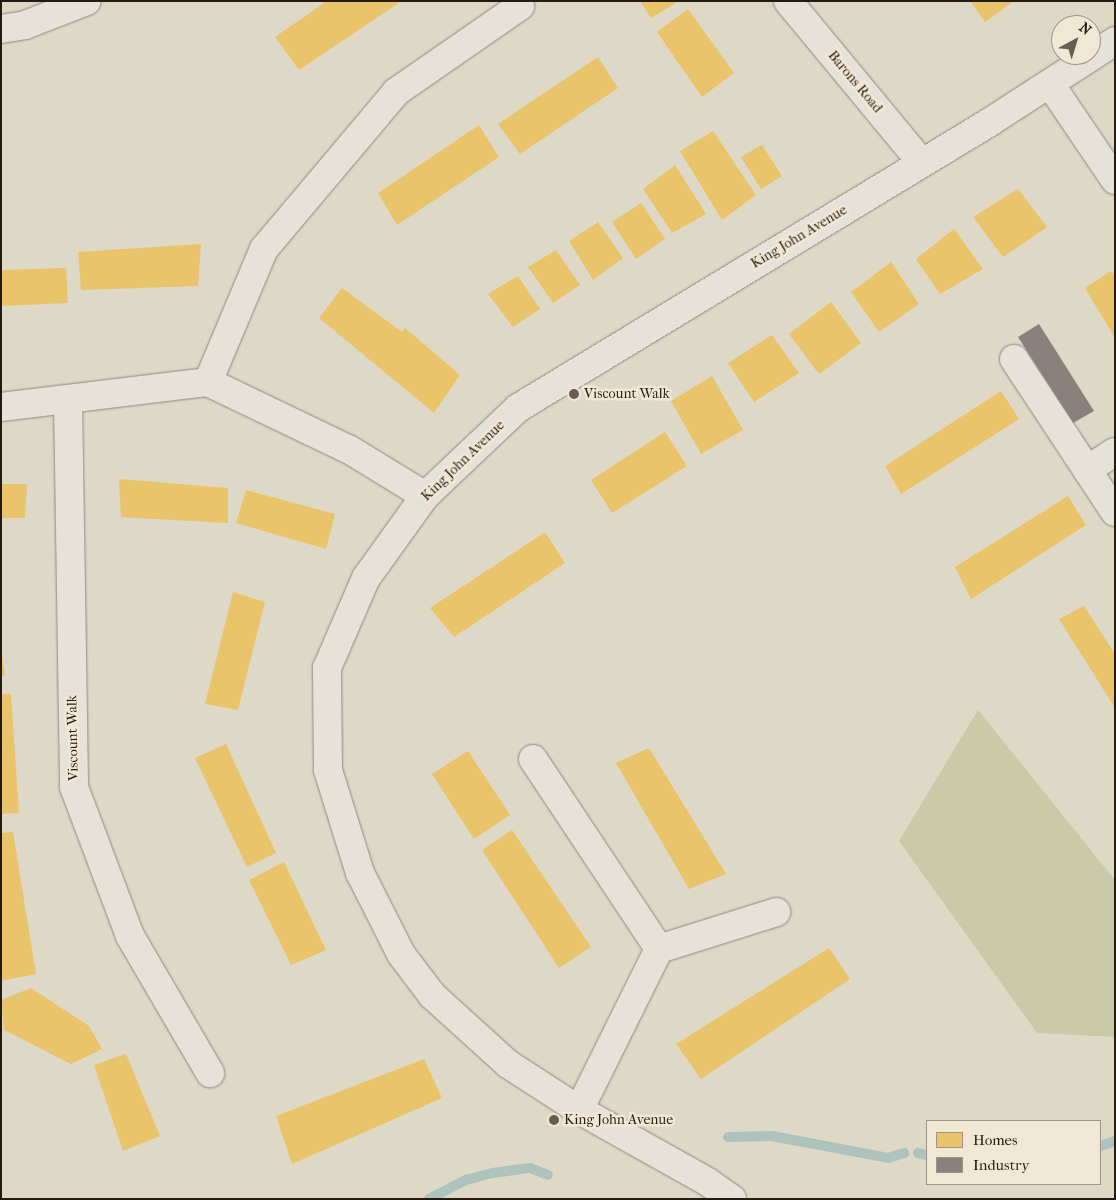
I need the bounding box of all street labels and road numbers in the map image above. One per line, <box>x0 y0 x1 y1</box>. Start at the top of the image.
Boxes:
street label: Barons Road <box>824 48 886 116</box>
street label: King John Avenue <box>748 202 850 272</box>
street label: King John Avenue <box>418 417 508 505</box>
street label: Viscount Walk <box>64 695 82 781</box>

